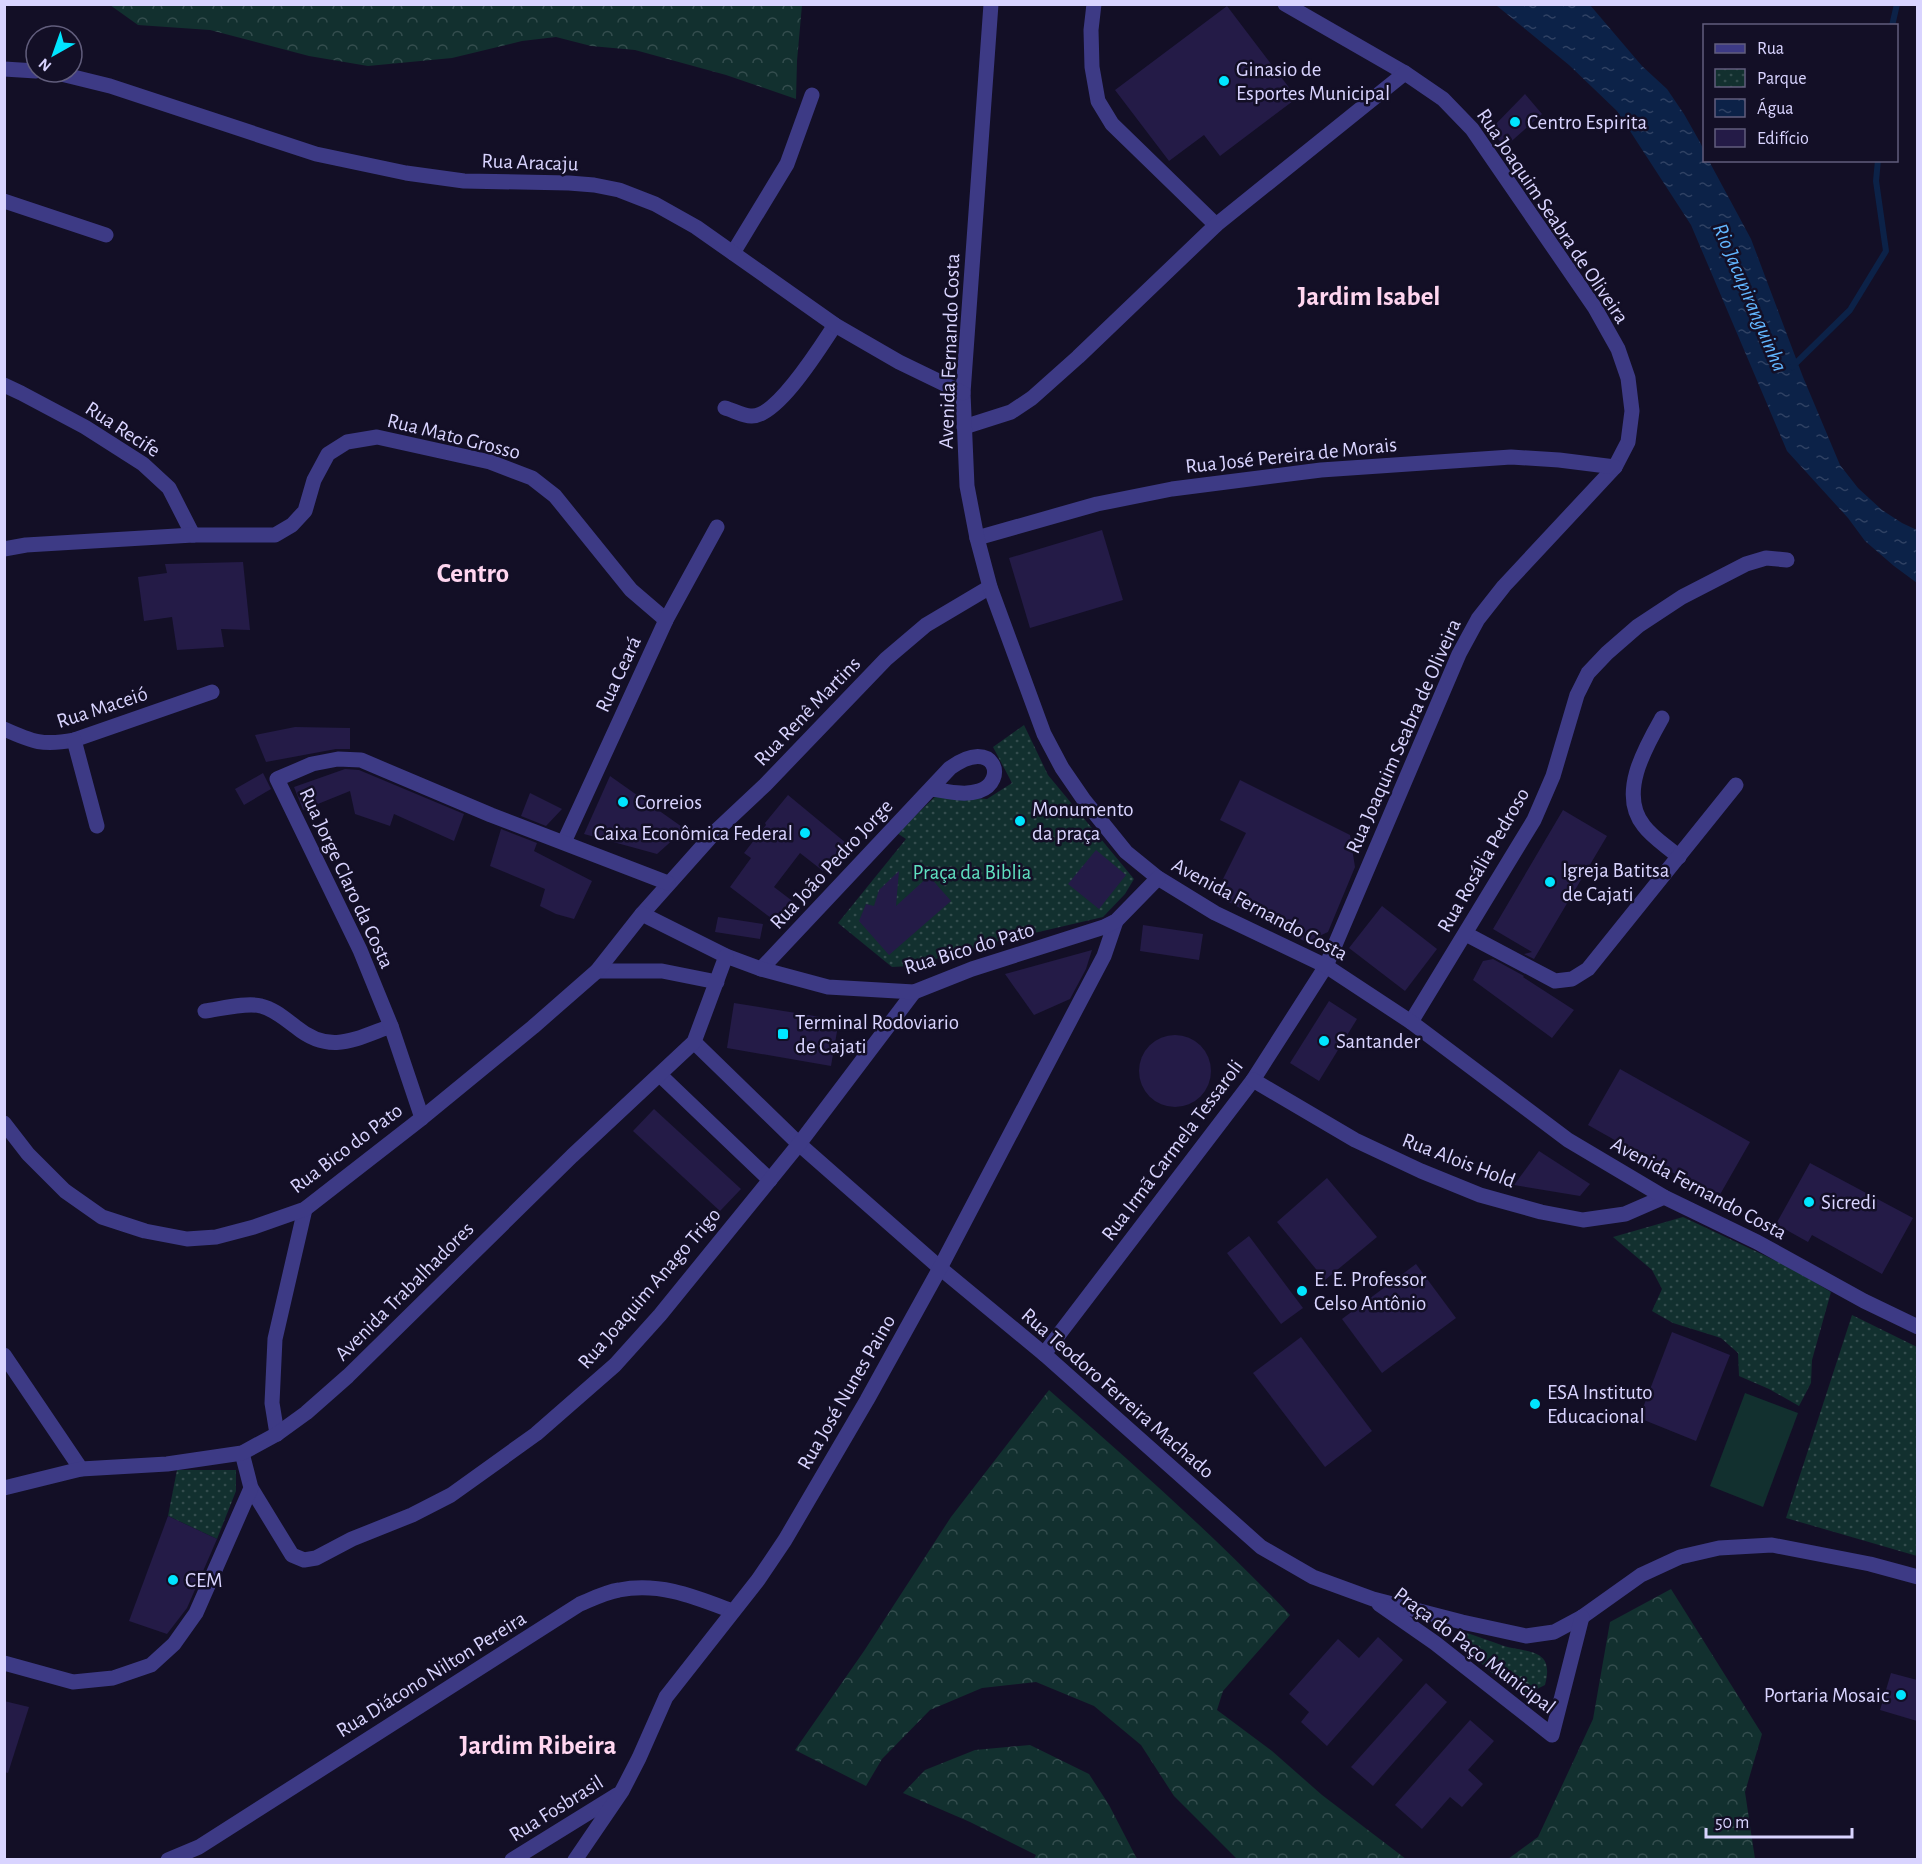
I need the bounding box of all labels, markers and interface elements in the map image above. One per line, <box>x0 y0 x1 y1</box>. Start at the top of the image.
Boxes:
north arrow <box>24 24 84 84</box>
legend <box>1703 24 1898 162</box>
text: Rua <box>1757 40 1784 58</box>
text: N <box>36 55 54 74</box>
place label: Ginasio de Esportes Municipal <box>1236 59 1390 104</box>
text: Parque <box>1757 70 1806 88</box>
marker: Ginasio de Esportes Municipal <box>1217 74 1231 88</box>
text: Água <box>1757 97 1794 118</box>
street label: Rua Joaquim Seabra de Oliveira <box>1473 105 1633 328</box>
place label: Centro Espirita <box>1527 112 1647 133</box>
marker: Centro Espirita <box>1508 115 1522 129</box>
text: Edifício <box>1757 130 1809 148</box>
street label: Rua Aracaju <box>481 150 579 175</box>
water label: Rio Jacupiranguinha <box>1708 220 1791 375</box>
street label: Avenida Fernando Costa <box>936 253 963 449</box>
district label: Jardim Isabel <box>1298 283 1440 310</box>
street label: Rua Recife <box>82 398 164 461</box>
street label: Rua Mato Grosso <box>385 410 523 463</box>
street label: Rua José Pereira de Morais <box>1184 434 1398 477</box>
district label: Centro <box>437 560 509 587</box>
street label: Rua Joaquim Seabra de Oliveira <box>1342 615 1465 857</box>
street label: Rua Ceará <box>592 633 645 715</box>
street label: Rua Renê Martins <box>750 653 864 770</box>
street label: Rua Maceió <box>54 683 150 732</box>
street label: Rua Rosália Pedroso <box>1434 784 1533 936</box>
street label: Rua Jorge Claro da Costa <box>295 785 398 972</box>
place label: Correios <box>635 792 702 813</box>
marker: Correios <box>616 795 630 809</box>
street label: Rua João Pedro Jorge <box>766 795 897 933</box>
place label: Monumento da praça <box>1032 799 1134 844</box>
marker: Monumento da praça <box>1013 814 1027 828</box>
place label: Caixa Econômica Federal <box>594 823 793 844</box>
marker: Caixa Econômica Federal <box>798 826 812 840</box>
street label: Avenida Fernando Costa <box>1168 854 1351 965</box>
place label: Igreja Batitsa de Cajati <box>1562 860 1670 905</box>
park label: Praça da Biblia <box>912 862 1032 883</box>
marker: Igreja Batitsa de Cajati <box>1543 875 1557 889</box>
street label: Rua Bico do Pato <box>902 919 1037 978</box>
place label: Terminal Rodoviario de Cajati <box>795 1012 959 1057</box>
marker: Terminal Rodoviario de Cajati <box>776 1027 790 1041</box>
place label: Santander <box>1336 1031 1420 1052</box>
marker: Santander <box>1317 1034 1331 1048</box>
street label: Rua Irmã Carmela Tessaroli <box>1098 1056 1247 1245</box>
street label: Rua Bico do Pato <box>286 1099 406 1197</box>
street label: Rua Alois Hold <box>1399 1129 1518 1192</box>
street label: Avenida Fernando Costa <box>1607 1133 1790 1244</box>
place label: Sicredi <box>1821 1192 1876 1213</box>
marker: Sicredi <box>1802 1195 1816 1209</box>
street label: Rua Joaquim Anago Trigo <box>574 1204 725 1373</box>
street label: Avenida Trabalhadores <box>331 1218 478 1365</box>
place label: E. E. Professor Celso Antônio <box>1314 1269 1426 1314</box>
marker: E. E. Professor Celso Antônio <box>1295 1284 1309 1298</box>
street label: Rua Teodoro Ferreira Machado <box>1017 1304 1218 1482</box>
street label: Rua José Nunes Paino <box>794 1311 899 1473</box>
place label: ESA Instituto Educacional <box>1547 1382 1653 1427</box>
marker: ESA Instituto Educacional <box>1528 1397 1542 1411</box>
place label: CEM <box>185 1570 223 1591</box>
marker: CEM <box>166 1573 180 1587</box>
street label: Praça do Paço Municipal <box>1390 1583 1559 1718</box>
street label: Rua Diácono Nilton Pereira <box>333 1607 530 1741</box>
place label: Portaria Mosaic <box>1764 1685 1889 1706</box>
marker: Portaria Mosaic <box>1894 1688 1908 1702</box>
district label: Jardim Ribeira <box>460 1732 616 1759</box>
street label: Rua Fosbrasil <box>506 1771 607 1846</box>
scale bar <box>1706 1801 1852 1839</box>
text: 50 m <box>1715 1814 1749 1832</box>

